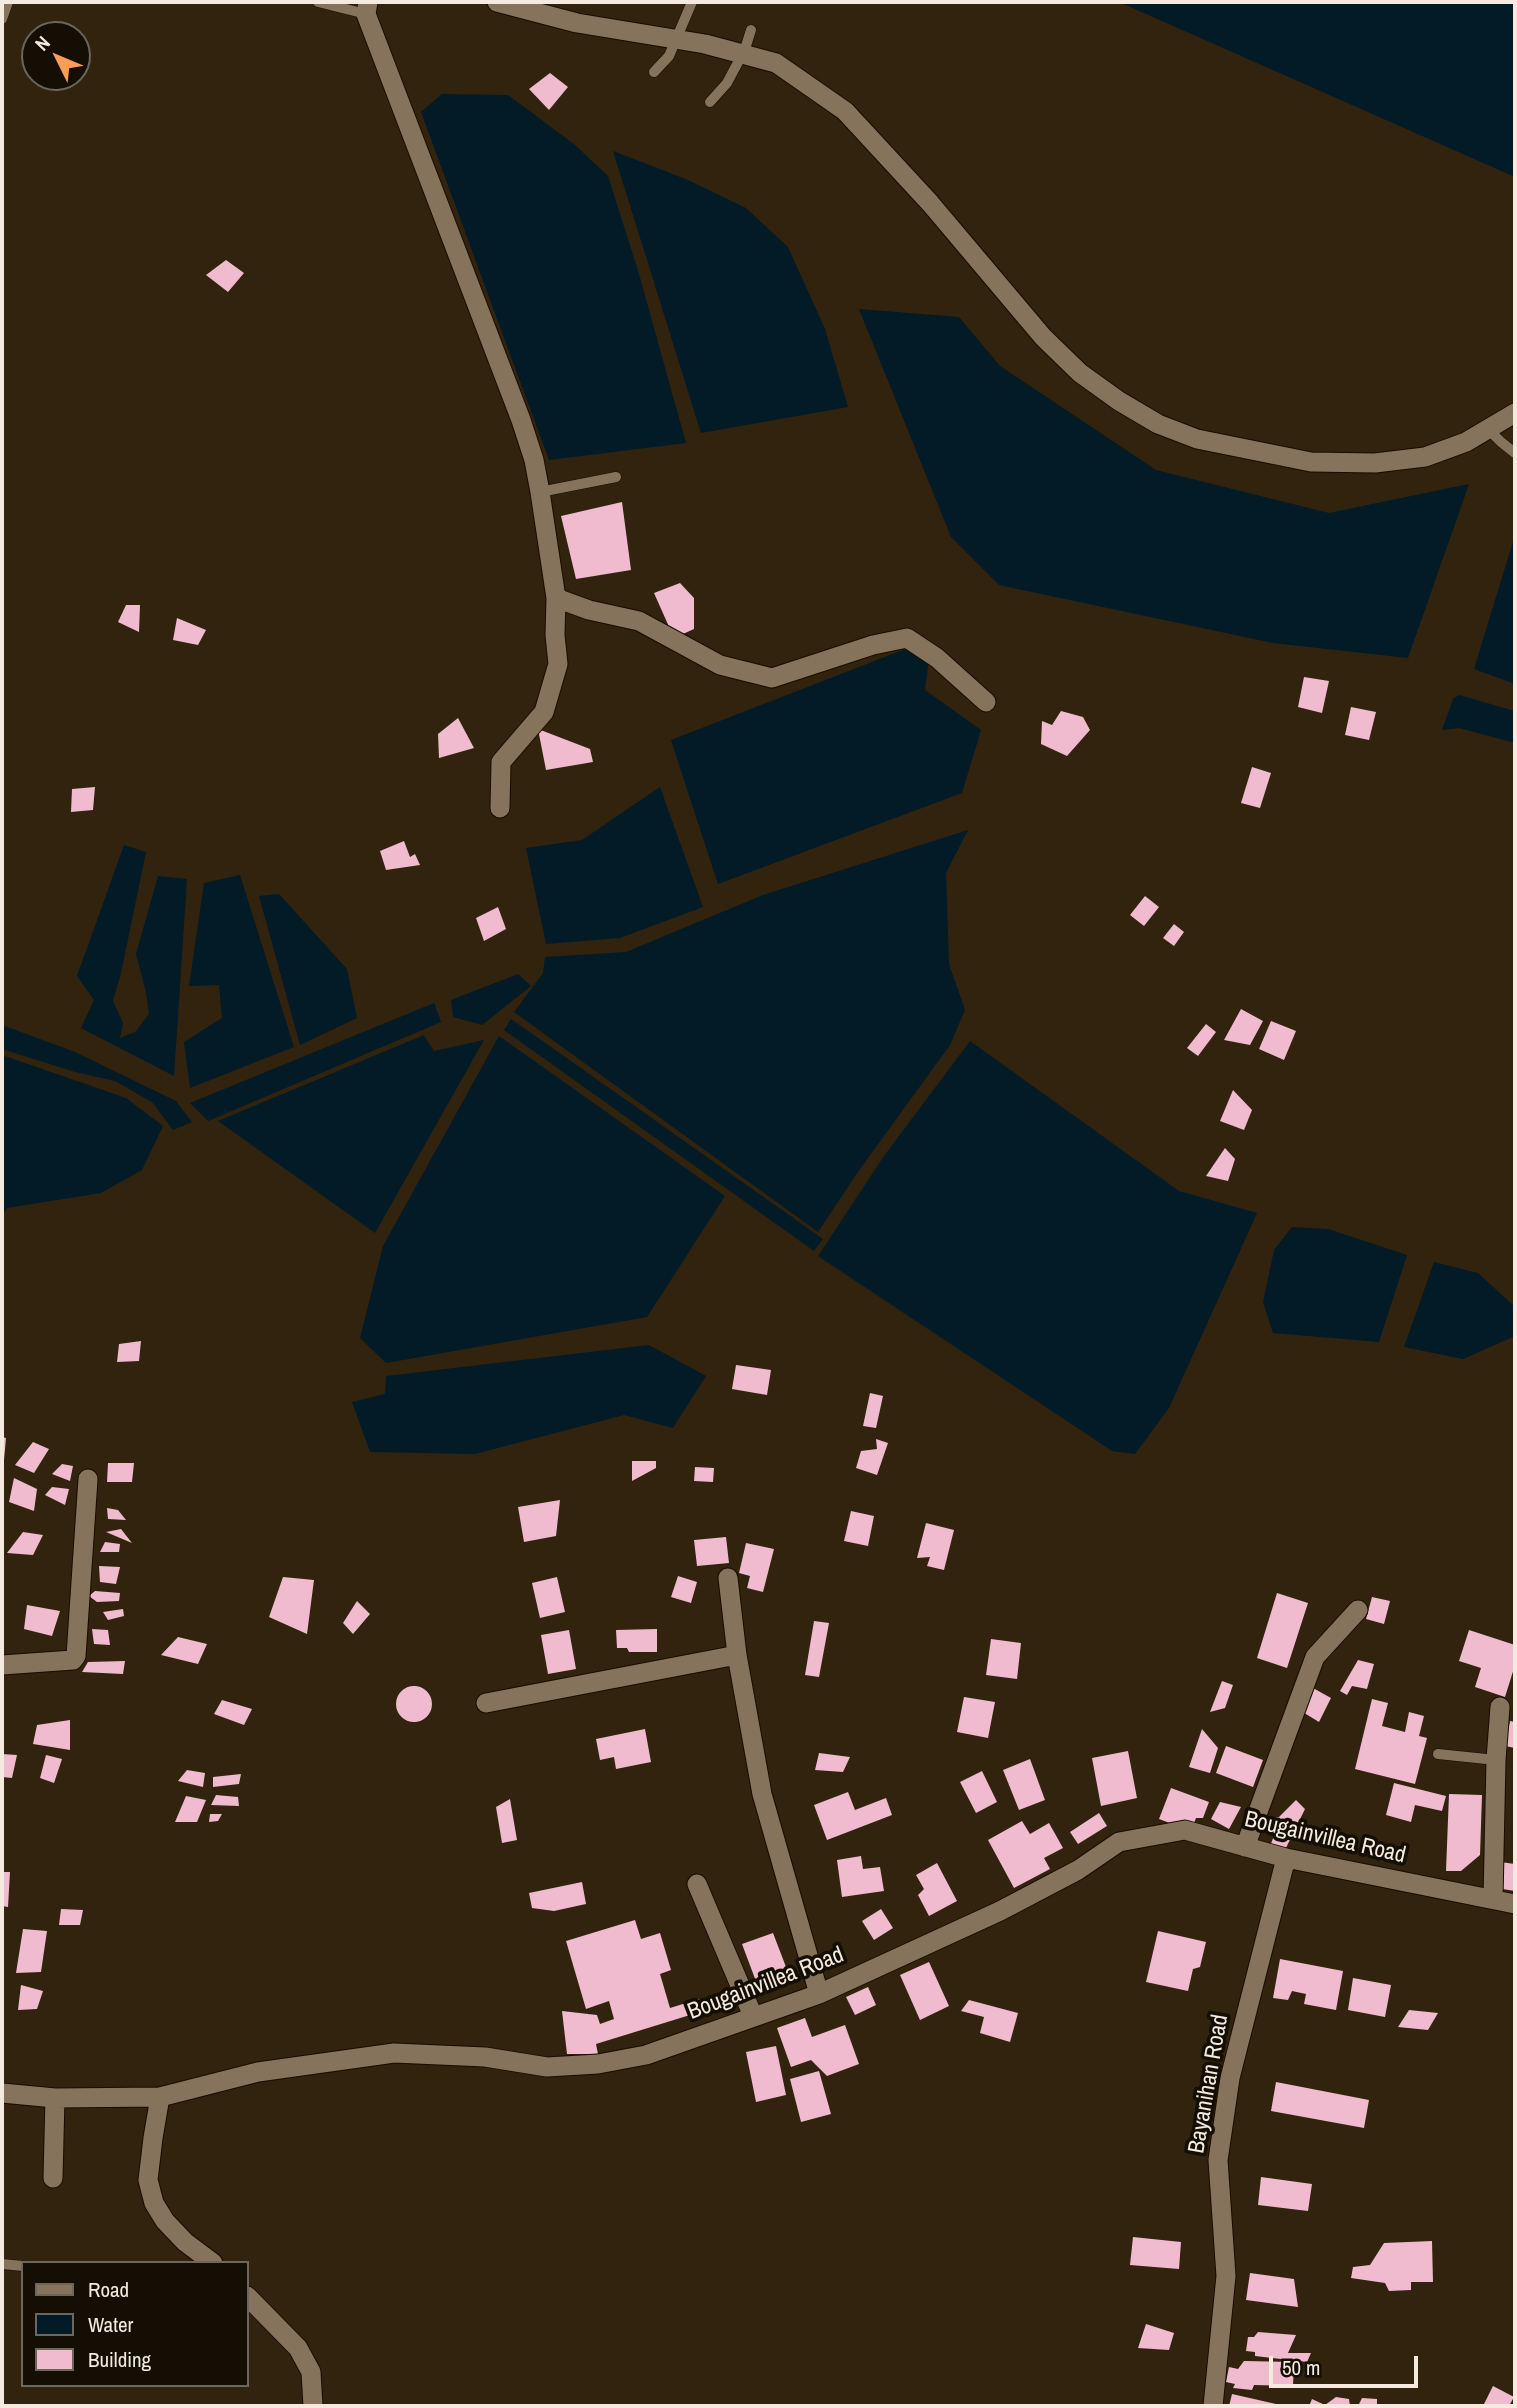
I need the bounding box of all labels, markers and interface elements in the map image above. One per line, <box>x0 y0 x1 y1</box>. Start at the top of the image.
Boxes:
north arrow <box>21 21 91 91</box>
text: N <box>29 30 55 56</box>
street label: Bougainvillea Road <box>1242 1806 1408 1870</box>
street label: Bougainvillea Road <box>684 1942 848 2026</box>
street label: Bayanihan Road <box>1183 2012 1235 2156</box>
legend <box>21 2261 248 2387</box>
text: Road <box>88 2275 129 2304</box>
text: Water <box>88 2310 133 2339</box>
scale bar <box>1272 2342 1421 2386</box>
text: Building <box>88 2345 151 2374</box>
text: 50 m <box>1282 2353 1320 2382</box>

